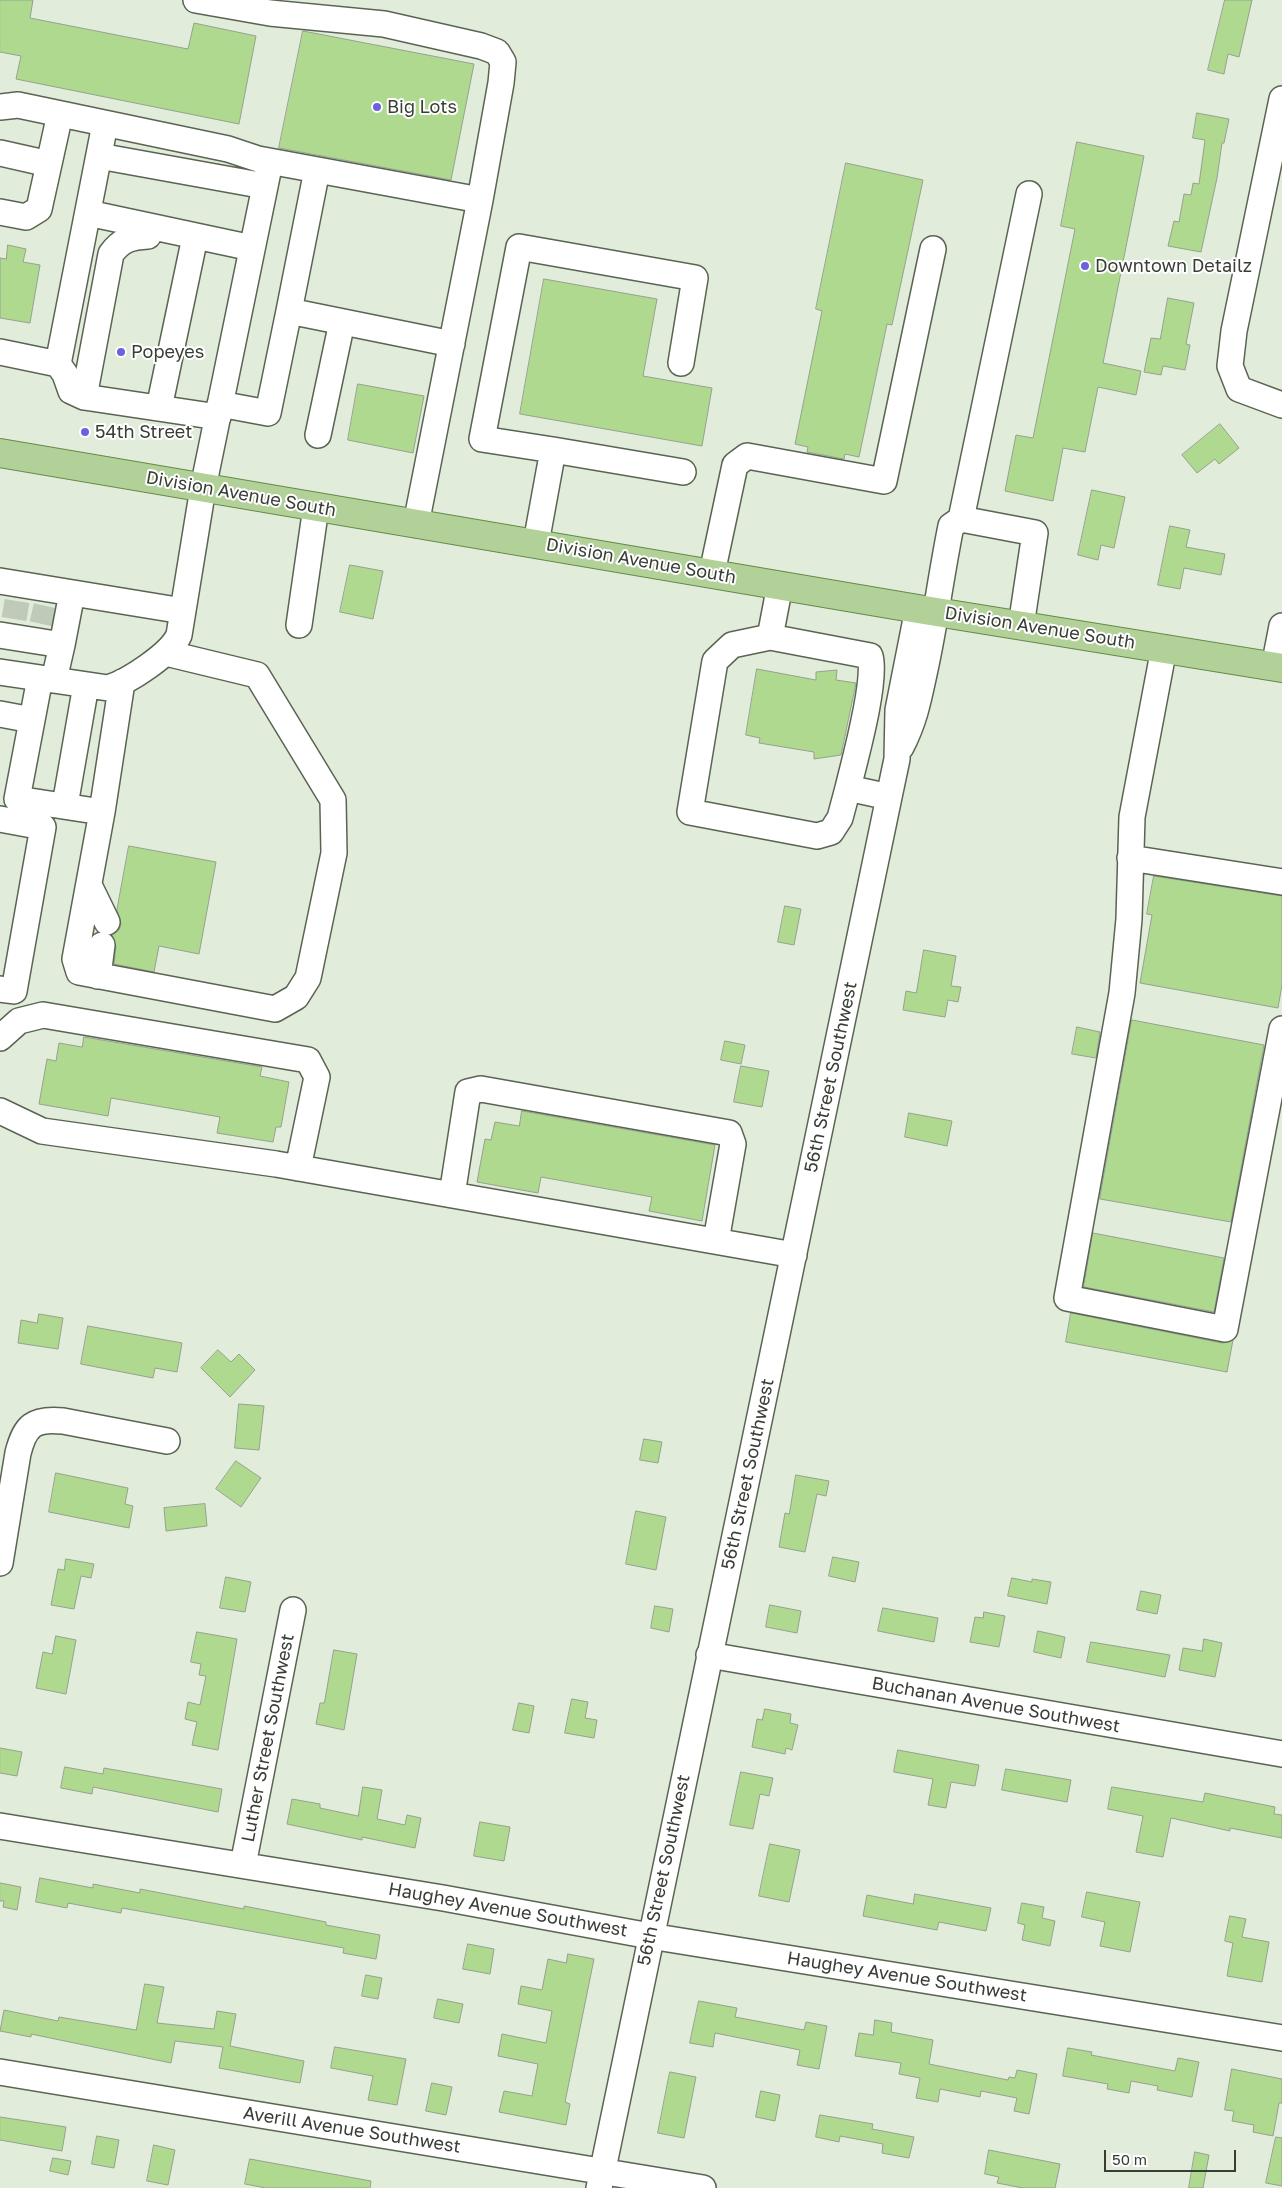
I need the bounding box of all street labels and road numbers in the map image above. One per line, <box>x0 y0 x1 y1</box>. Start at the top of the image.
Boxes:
street label: Division Avenue South <box>144 467 338 521</box>
street label: Division Avenue South <box>544 534 738 588</box>
street label: Division Avenue South <box>943 602 1137 654</box>
street label: 56th Street Southwest <box>800 980 862 1174</box>
street label: 56th Street Southwest <box>717 1377 779 1571</box>
street label: Luther Street Southwest <box>237 1632 299 1844</box>
street label: Buchanan Avenue Southwest <box>870 1673 1122 1737</box>
street label: 56th Street Southwest <box>633 1773 695 1967</box>
street label: Haughey Avenue Southwest <box>387 1878 629 1942</box>
street label: Haughey Avenue Southwest <box>786 1947 1028 2007</box>
street label: Averill Avenue Southwest <box>242 2102 462 2158</box>

